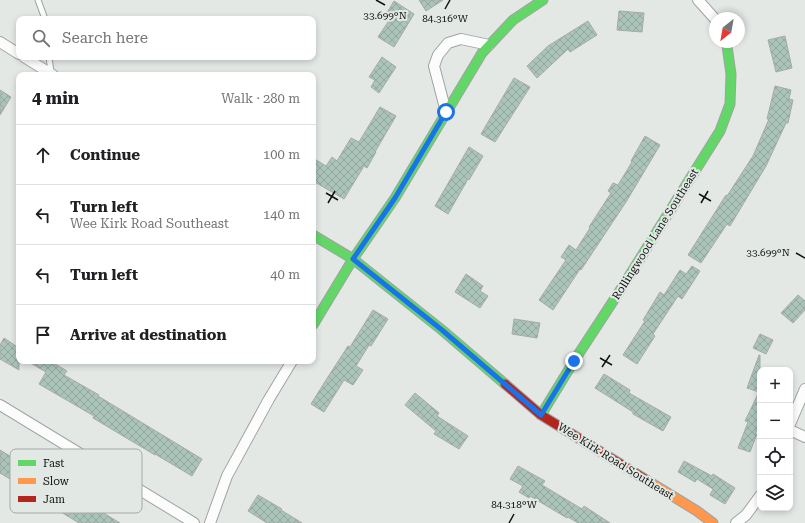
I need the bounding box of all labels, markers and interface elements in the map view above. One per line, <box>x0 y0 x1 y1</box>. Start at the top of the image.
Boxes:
text: 33.699°N <box>363 10 407 21</box>
north arrow <box>709 12 745 48</box>
text: 84.316°W <box>422 13 469 24</box>
search box <box>16 16 316 60</box>
icon: search <box>30 27 52 49</box>
text: Search here <box>62 29 148 47</box>
text: 4 min <box>32 88 79 108</box>
text: Walk · 280 m <box>221 91 300 106</box>
route start <box>437 103 455 121</box>
icon: ahead <box>32 144 54 166</box>
text: Continue <box>70 146 140 164</box>
text: 100 m <box>263 147 300 162</box>
street label: Rollingwood Lane Southeast <box>610 166 701 302</box>
text: Turn left <box>70 198 138 216</box>
icon: left <box>32 204 54 226</box>
text: 140 m <box>263 207 300 222</box>
text: Wee Kirk Road Southeast <box>70 216 229 231</box>
text: 33.699°N <box>746 247 790 258</box>
icon: left <box>32 264 54 286</box>
text: Turn left <box>70 266 138 284</box>
text: 40 m <box>270 267 300 282</box>
icon: arrive <box>32 324 54 346</box>
text: Arrive at destination <box>70 326 226 344</box>
route end <box>565 352 583 370</box>
map controls <box>757 367 793 511</box>
button: + <box>757 367 793 403</box>
button: − <box>757 403 793 439</box>
street label: Wee Kirk Road Southeast <box>555 420 676 503</box>
button: locate <box>757 439 793 475</box>
legend <box>10 449 142 513</box>
text: Fast <box>43 457 64 470</box>
text: Slow <box>43 475 70 488</box>
button: layers <box>757 475 793 511</box>
text: Jam <box>43 493 65 506</box>
text: 84.318°W <box>491 499 538 510</box>

